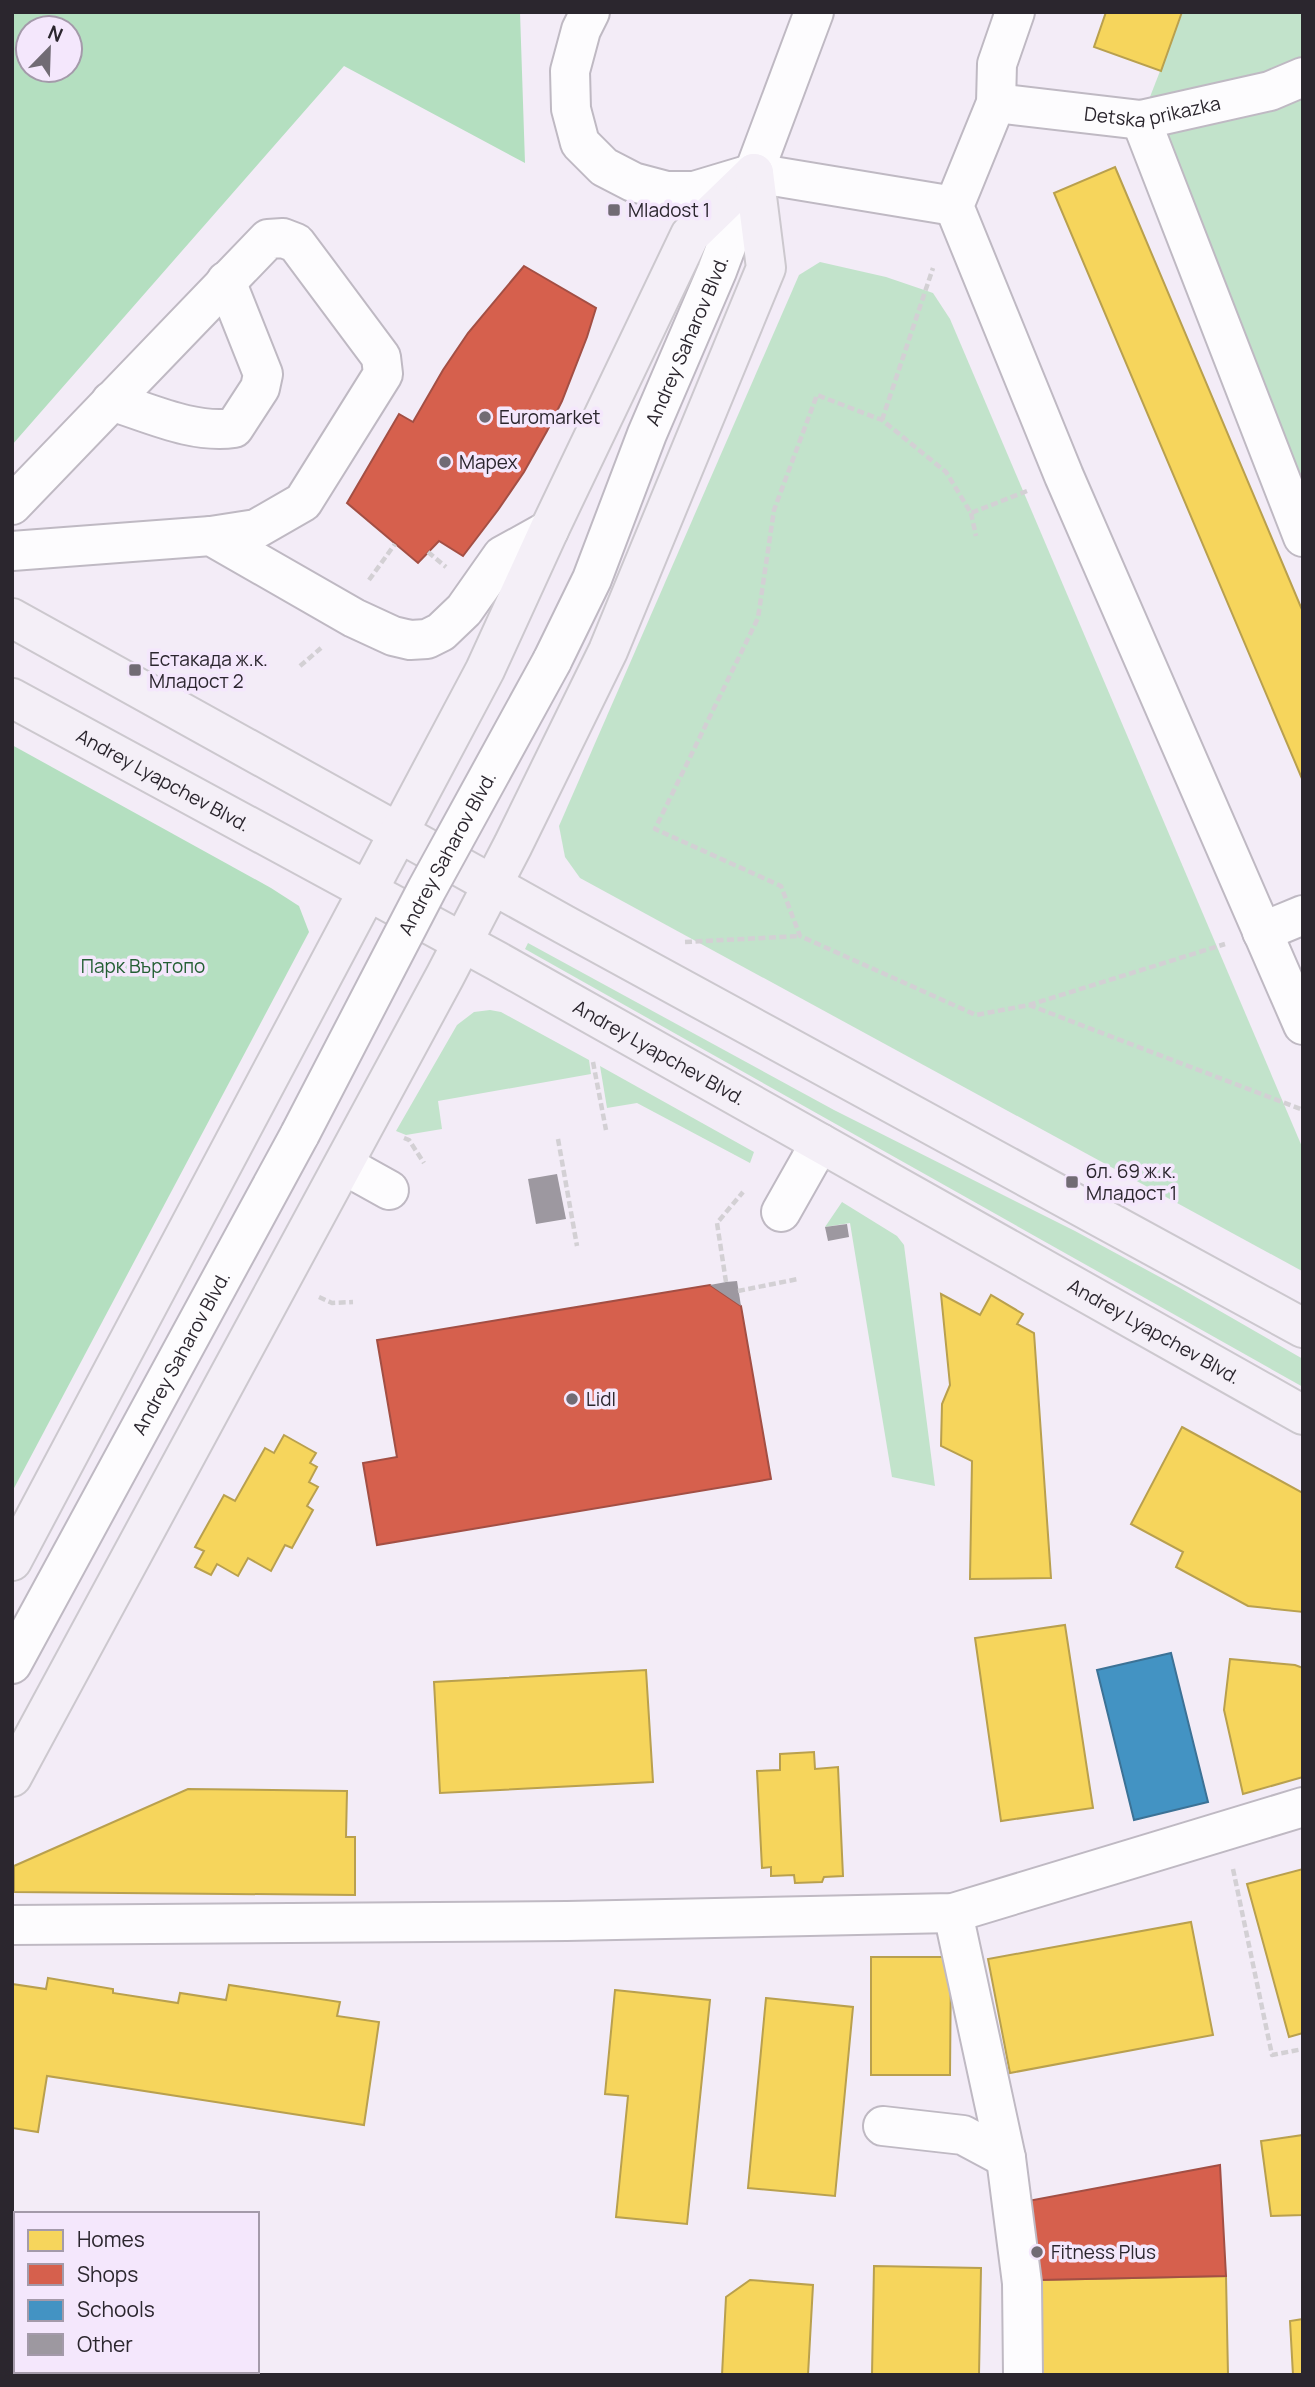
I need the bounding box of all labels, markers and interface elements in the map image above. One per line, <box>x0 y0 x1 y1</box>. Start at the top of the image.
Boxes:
north arrow <box>14 14 84 84</box>
text: N <box>44 19 67 48</box>
street label: Detska prikazka <box>1083 90 1223 133</box>
place label: Mladost 1 <box>628 197 710 223</box>
marker: Mladost 1 <box>606 202 622 218</box>
street label: Andrey Saharov Blvd. <box>639 252 735 430</box>
place label: Euromarket <box>499 404 600 430</box>
marker: Euromarket <box>477 409 493 425</box>
place label: Mapex <box>459 449 518 475</box>
marker: Mapex <box>437 454 453 470</box>
place label: Естакада ж.к. Младост 2 <box>149 646 268 694</box>
marker: Естакада ж.к. Младост 2 <box>127 662 143 678</box>
street label: Andrey Lyapchev Blvd. <box>72 722 255 838</box>
street label: Andrey Saharov Blvd. <box>392 767 502 940</box>
park label: Парк Въртопо <box>81 953 205 979</box>
street label: Andrey Lyapchev Blvd. <box>569 994 750 1111</box>
place label: бл. 69 ж.к. Младост 1 <box>1086 1158 1177 1206</box>
marker: бл. 69 ж.к. Младост 1 <box>1064 1174 1080 1190</box>
street label: Andrey Saharov Blvd. <box>126 1267 236 1439</box>
street label: Andrey Lyapchev Blvd. <box>1063 1272 1245 1390</box>
place label: Lidl <box>586 1386 616 1412</box>
marker: Lidl <box>564 1391 580 1407</box>
legend <box>14 2212 259 2373</box>
text: Homes <box>77 2225 145 2253</box>
place label: Fitness Plus <box>1051 2239 1156 2265</box>
marker: Fitness Plus <box>1029 2244 1045 2260</box>
text: Shops <box>77 2260 138 2288</box>
text: Schools <box>77 2295 155 2323</box>
text: Other <box>77 2330 133 2358</box>

